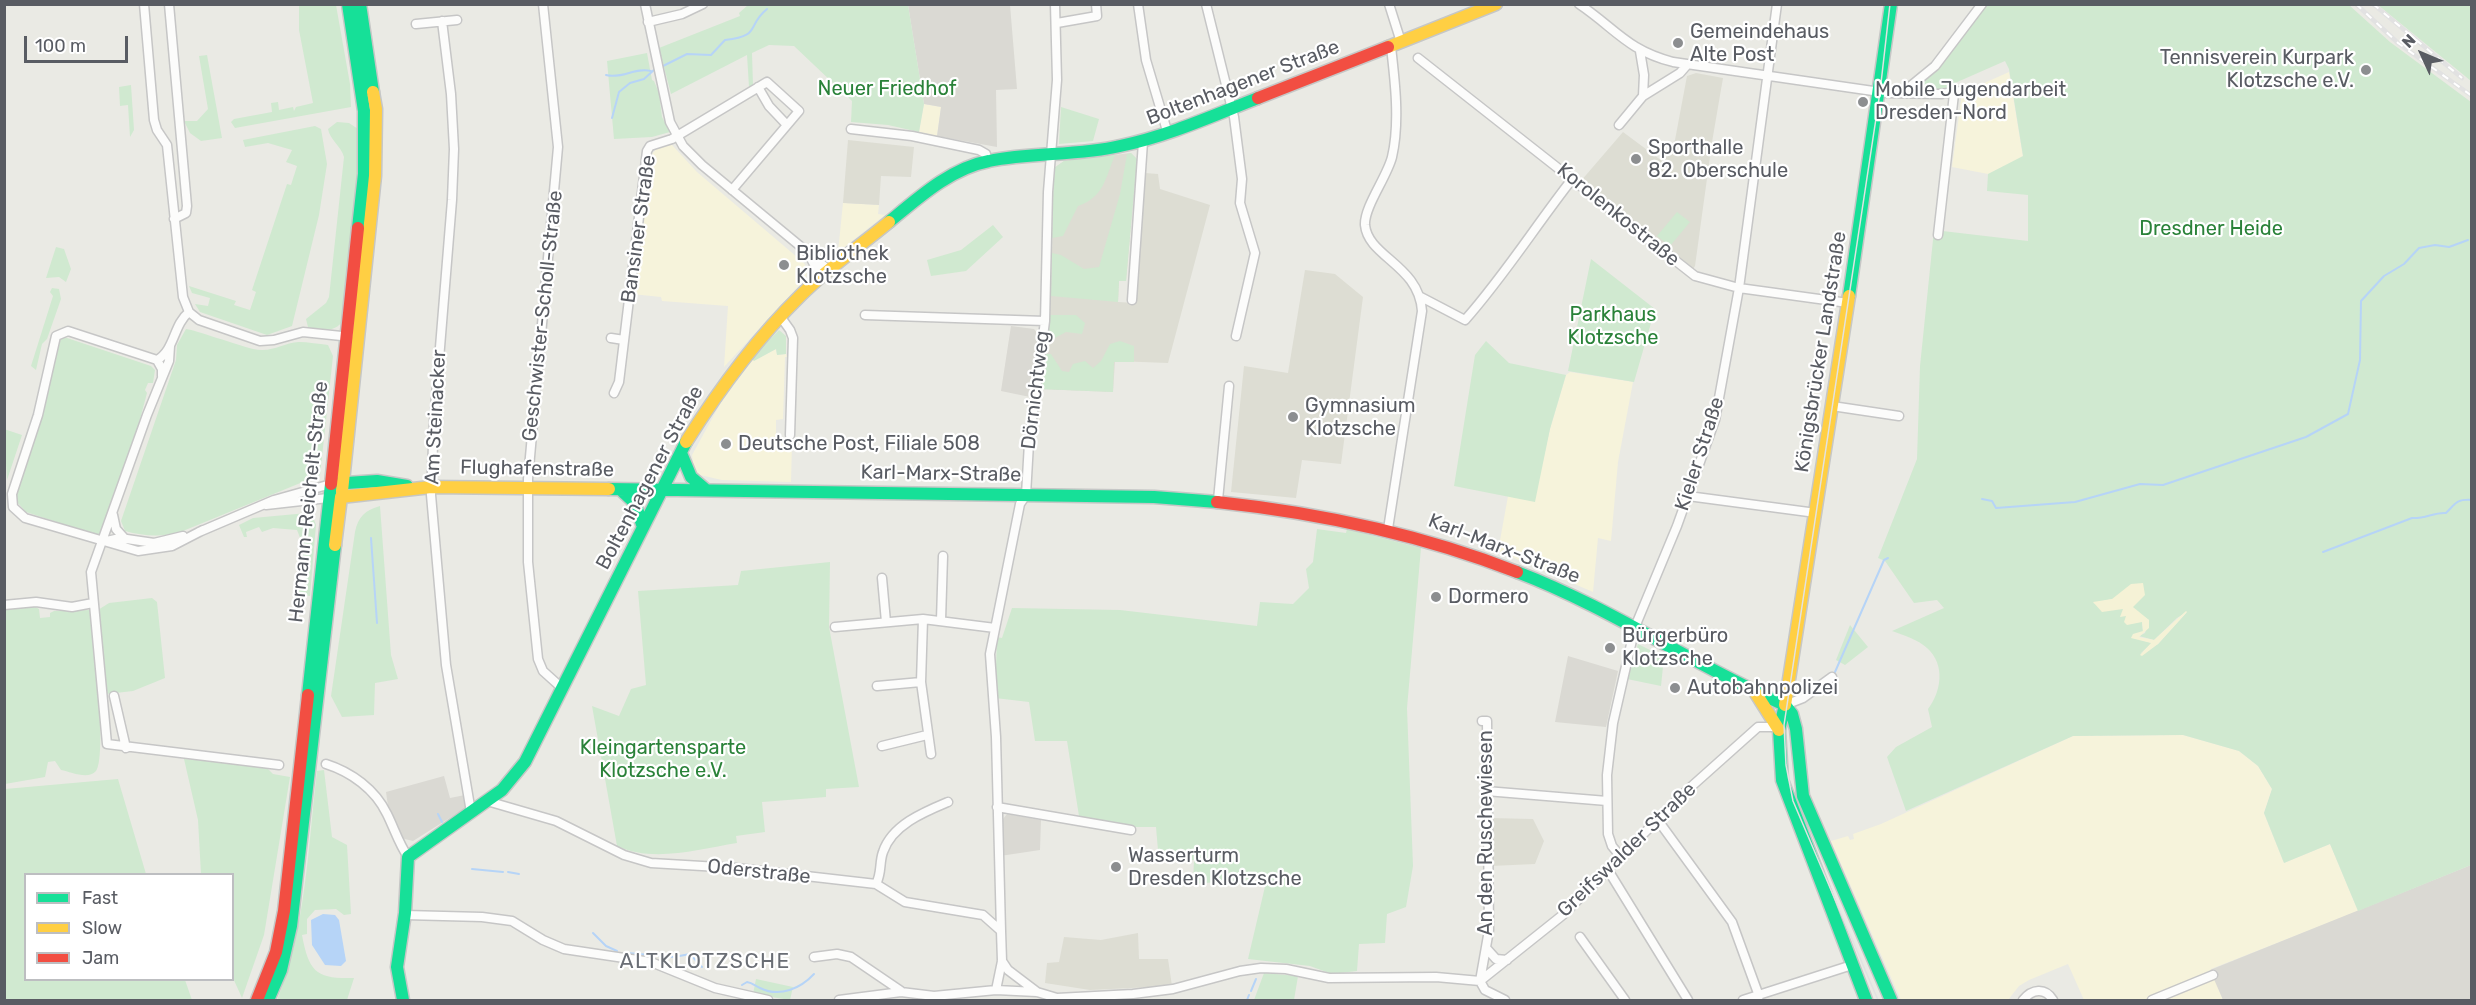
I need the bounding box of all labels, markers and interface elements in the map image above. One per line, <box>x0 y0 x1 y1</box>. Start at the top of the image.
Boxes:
place label: Gemeindehaus Alte Post <box>1690 20 1829 67</box>
scale bar <box>27 24 130 62</box>
north arrow <box>2392 24 2452 84</box>
text: N <box>2398 30 2420 52</box>
text: 100 m <box>35 35 86 57</box>
street label: Boltenhagener Straße <box>1143 35 1343 131</box>
marker: Gemeindehaus Alte Post <box>1671 36 1685 50</box>
place label: Tennisverein Kurpark Klotzsche e.V. <box>2160 46 2354 93</box>
marker: Tennisverein Kurpark Klotzsche e.V. <box>2359 63 2373 77</box>
park label: Neuer Friedhof <box>817 77 957 101</box>
place label: Mobile Jugendarbeit Dresden-Nord <box>1875 78 2066 125</box>
marker: Mobile Jugendarbeit Dresden-Nord <box>1856 95 1870 109</box>
place label: Sporthalle 82. Oberschule <box>1648 136 1788 183</box>
marker: Sporthalle 82. Oberschule <box>1629 152 1643 166</box>
street label: Bansiner Straße <box>617 154 661 304</box>
street label: Korolenkostraße <box>1552 158 1684 272</box>
street label: Geschwister-Scholl-Straße <box>518 189 568 443</box>
park label: Dresdner Heide <box>2139 217 2283 241</box>
street label: Königsbrücker Landstraße <box>1790 230 1852 474</box>
place label: Bibliothek Klotzsche <box>796 242 889 289</box>
marker: Bibliothek Klotzsche <box>777 258 791 272</box>
park label: Parkhaus Klotzsche <box>1568 303 1658 350</box>
street label: Dörnichtweg <box>1017 329 1055 451</box>
street label: Am Steinacker <box>420 349 452 485</box>
street label: Hermann-Reichelt-Straße <box>284 380 334 624</box>
street label: Boltenhagener Straße <box>591 382 709 574</box>
place label: Gymnasium Klotzsche <box>1305 394 1415 441</box>
street label: Kieler Straße <box>1670 394 1730 514</box>
marker: Gymnasium Klotzsche <box>1286 410 1300 424</box>
place label: Deutsche Post, Filiale 508 <box>738 432 980 456</box>
marker: Deutsche Post, Filiale 508 <box>719 437 733 451</box>
street label: Flughafenstraße <box>460 456 614 482</box>
street label: Karl-Marx-Straße <box>860 461 1022 487</box>
street label: Karl-Marx-Straße <box>1425 509 1583 589</box>
place label: Dormero <box>1448 585 1529 609</box>
marker: Dormero <box>1429 590 1443 604</box>
place label: Bürgerbüro Klotzsche <box>1622 624 1728 671</box>
marker: Bürgerbüro Klotzsche <box>1603 641 1617 655</box>
place label: Autobahnpolizei <box>1687 676 1838 700</box>
marker: Autobahnpolizei <box>1668 681 1682 695</box>
street label: An den Ruschewiesen <box>1474 730 1498 936</box>
park label: Kleingartensparte Klotzsche e.V. <box>580 736 746 783</box>
street label: Greifswalder Straße <box>1553 778 1701 922</box>
place label: Wasserturm Dresden Klotzsche <box>1128 844 1302 891</box>
street label: Oderstraße <box>706 855 812 889</box>
marker: Wasserturm Dresden Klotzsche <box>1109 860 1123 874</box>
legend <box>24 873 234 981</box>
text: Fast <box>82 887 118 909</box>
text: Slow <box>82 917 122 939</box>
text: Jam <box>82 947 119 969</box>
district label: ALTKLOTZSCHE <box>619 949 791 975</box>

